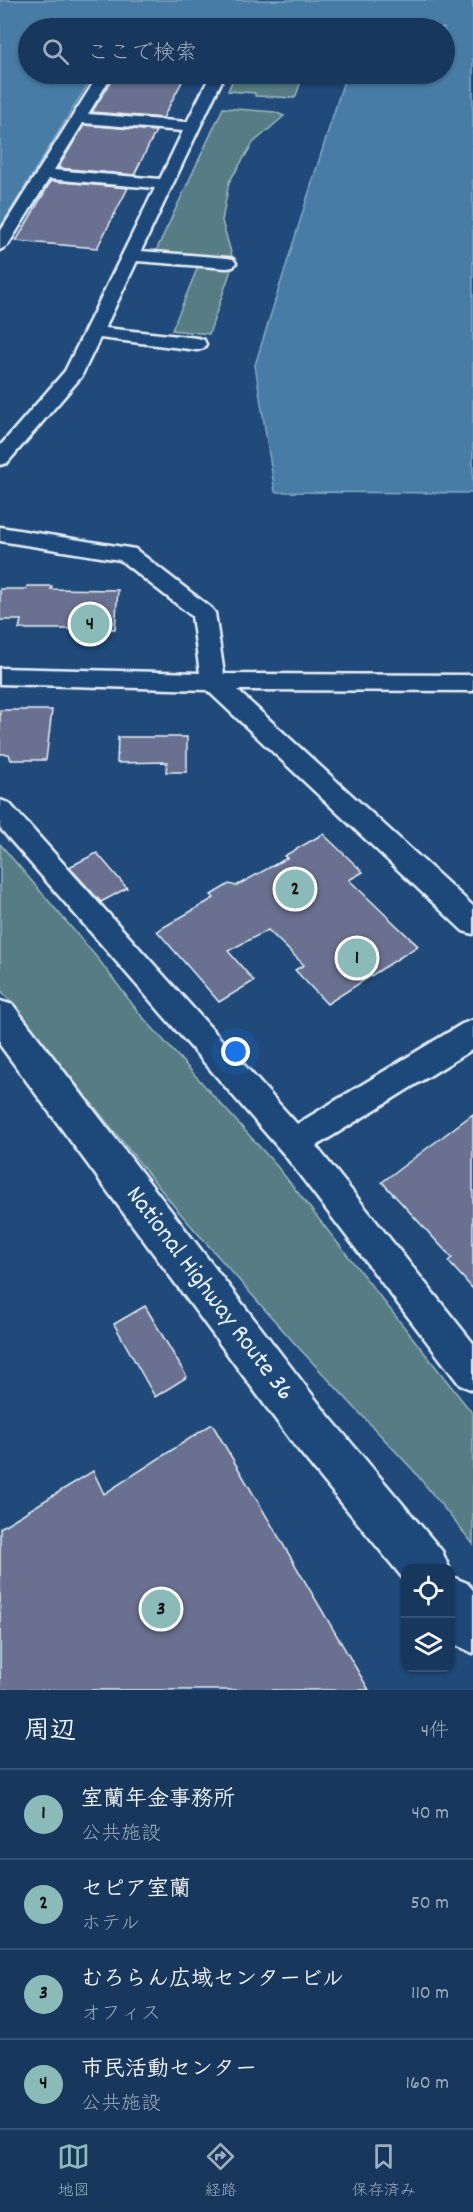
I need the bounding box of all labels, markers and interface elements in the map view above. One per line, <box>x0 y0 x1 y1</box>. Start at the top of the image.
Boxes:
search box <box>18 18 455 84</box>
icon: search <box>39 35 72 68</box>
text: ここで検索 <box>87 39 197 70</box>
pin: 4 <box>70 602 110 646</box>
pin: 2 <box>276 866 314 912</box>
pin: 1 <box>338 936 376 980</box>
your location <box>221 1037 250 1066</box>
street label: National Highway Route 36 <box>116 1179 302 1409</box>
map controls <box>401 1564 455 1672</box>
button: locate <box>401 1564 455 1618</box>
pin: 3 <box>142 1586 180 1632</box>
button: layers <box>401 1618 455 1672</box>
text: 周辺 <box>24 1714 76 1751</box>
text: 4件 <box>421 1718 449 1746</box>
text: 室蘭年金事務所 <box>81 1785 235 1816</box>
text: 1 <box>41 1800 46 1828</box>
text: 40 m <box>411 1800 449 1828</box>
text: 公共施設 <box>81 1821 161 1849</box>
text: セピア室蘭 <box>81 1875 191 1906</box>
text: 2 <box>39 1890 48 1918</box>
text: 50 m <box>411 1890 449 1918</box>
text: ホテル <box>81 1911 140 1939</box>
text: むろらん広域センタービル <box>81 1965 344 1996</box>
text: 3 <box>39 1980 48 2008</box>
text: 110 m <box>411 1980 449 2008</box>
text: オフィス <box>81 2001 161 2029</box>
text: 市民活動センター <box>81 2055 257 2086</box>
text: 4 <box>39 2070 48 2098</box>
text: 160 m <box>406 2070 449 2098</box>
text: 公共施設 <box>81 2091 161 2119</box>
tab: 地図 <box>57 2140 90 2203</box>
tab: 経路 <box>204 2140 237 2203</box>
tab: 保存済み <box>352 2140 416 2203</box>

